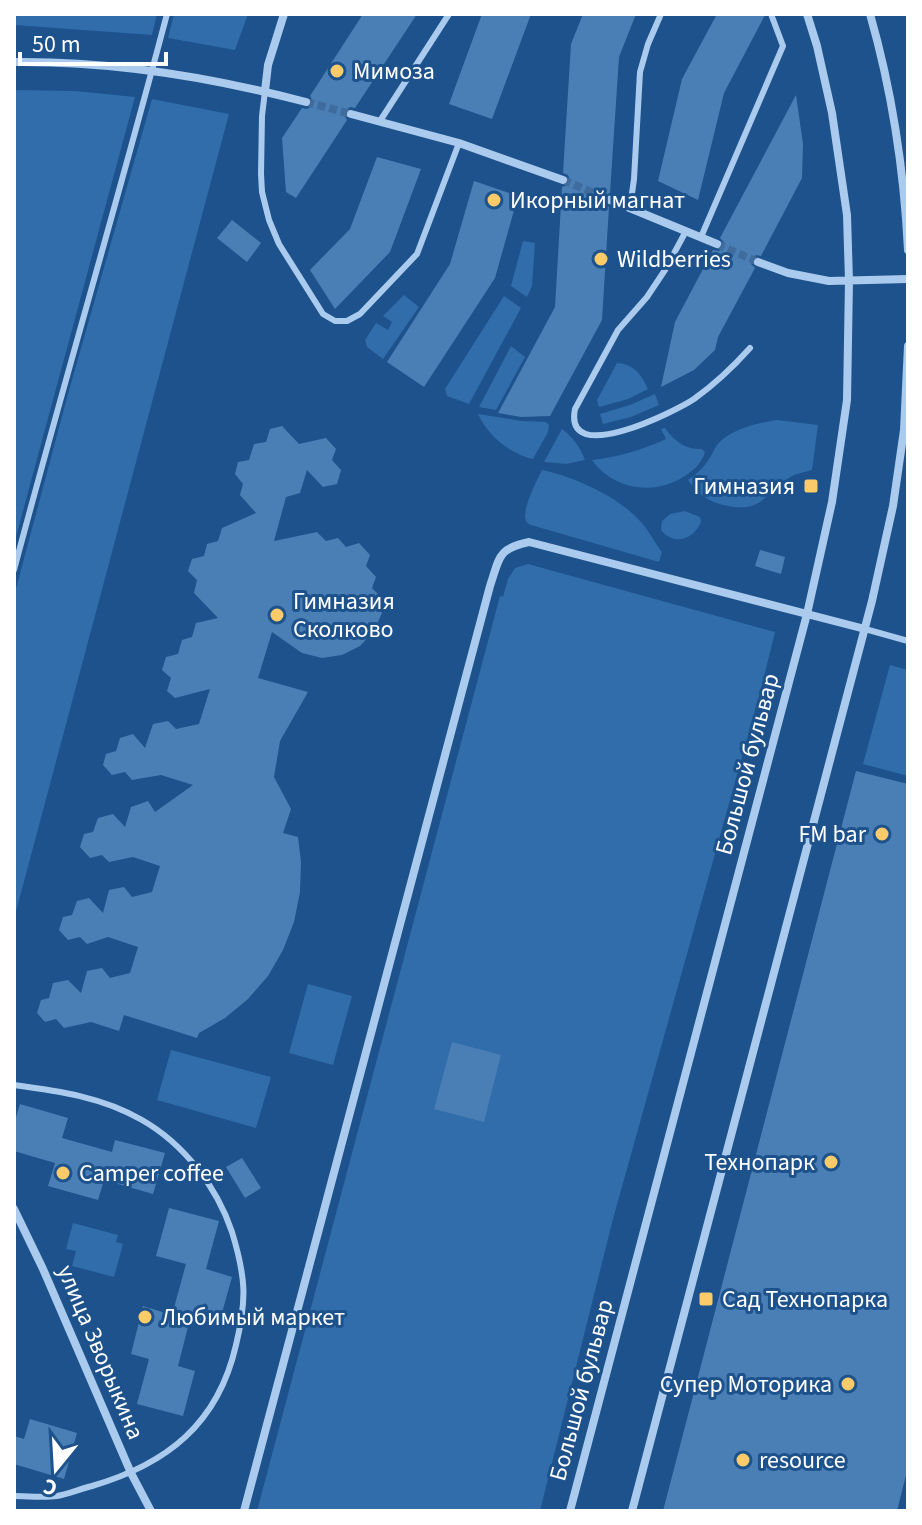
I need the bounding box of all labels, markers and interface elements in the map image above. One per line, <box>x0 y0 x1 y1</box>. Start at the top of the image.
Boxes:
scale bar <box>20 16 166 66</box>
text: 50 m <box>32 27 81 62</box>
place label: Мимоза <box>353 54 435 89</box>
marker: Мимоза <box>328 62 346 80</box>
place label: Икорный магнат <box>510 183 685 218</box>
marker: Икорный магнат <box>485 191 503 209</box>
place label: Wildberries <box>617 242 731 277</box>
marker: Wildberries <box>592 250 610 268</box>
place label: Гимназия <box>693 469 795 504</box>
marker: Гимназия <box>802 477 820 495</box>
place label: Гимназия Сколково <box>293 584 395 647</box>
marker: Гимназия Сколково <box>268 606 286 624</box>
street label: Большой бульвар <box>706 669 789 859</box>
place label: FM bar <box>799 817 867 852</box>
marker: FM bar <box>873 825 891 843</box>
place label: Технопарк <box>704 1145 815 1180</box>
marker: Технопарк <box>822 1153 840 1171</box>
place label: Camper coffee <box>79 1156 224 1191</box>
marker: Camper coffee <box>54 1164 72 1182</box>
street label: улица Зворыкина <box>48 1259 153 1445</box>
place label: Сад Технопарка <box>722 1282 888 1317</box>
marker: Сад Технопарка <box>697 1290 715 1308</box>
street label: Большой бульвар <box>540 1295 623 1485</box>
place label: Любимый маркет <box>161 1300 345 1335</box>
marker: Любимый маркет <box>136 1308 154 1326</box>
place label: Супер Моторика <box>660 1367 832 1402</box>
marker: Супер Моторика <box>839 1375 857 1393</box>
north arrow <box>16 1429 96 1509</box>
place label: resource <box>759 1443 846 1478</box>
marker: resource <box>734 1451 752 1469</box>
text: С <box>39 1470 61 1504</box>

